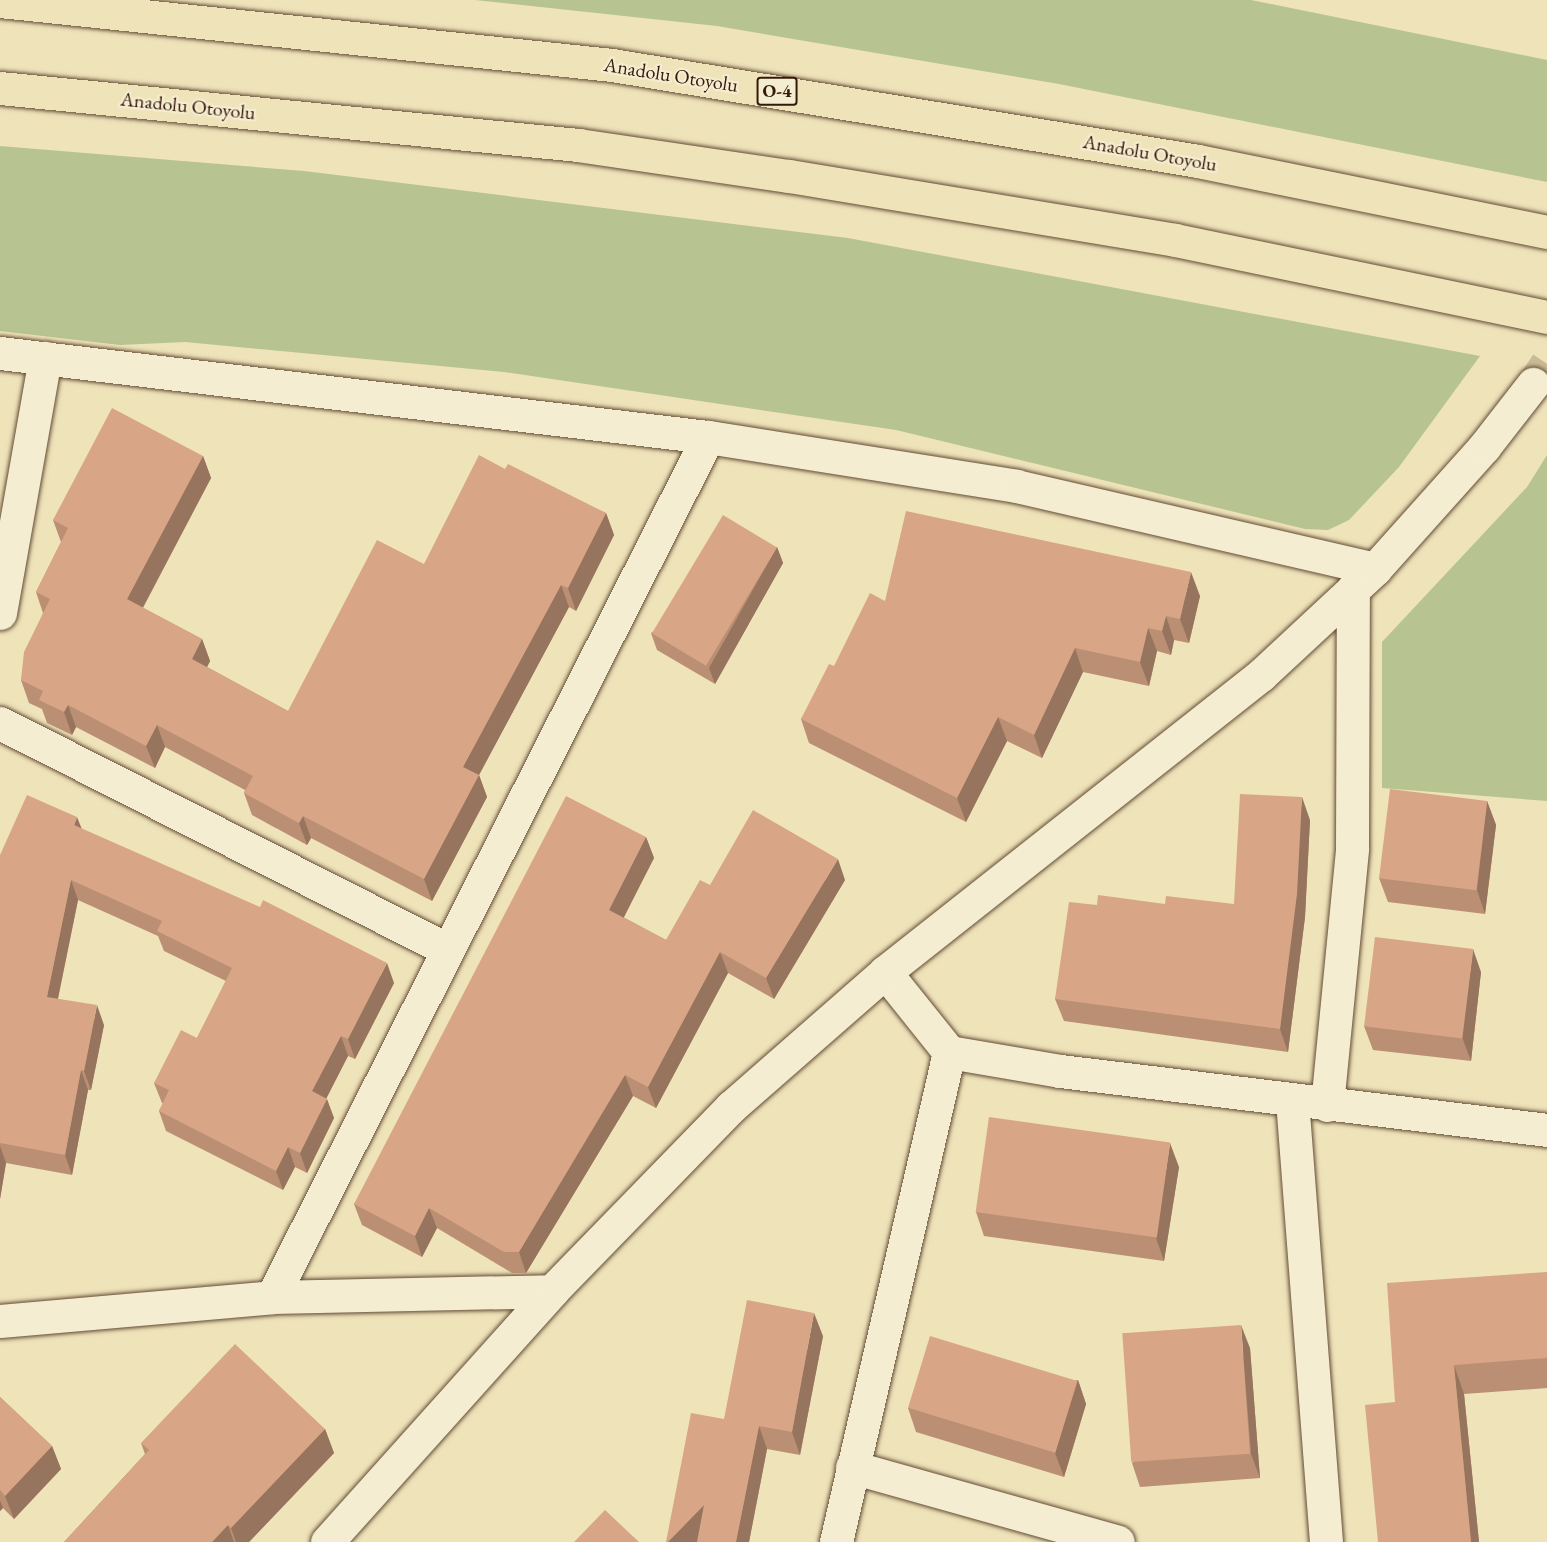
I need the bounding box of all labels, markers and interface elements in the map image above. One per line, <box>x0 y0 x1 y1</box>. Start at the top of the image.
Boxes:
street label: Anadolu Otoyolu <box>602 53 740 97</box>
road number: O-4 <box>756 76 798 106</box>
street label: Anadolu Otoyolu <box>119 87 257 125</box>
street label: Anadolu Otoyolu <box>1081 129 1219 177</box>

